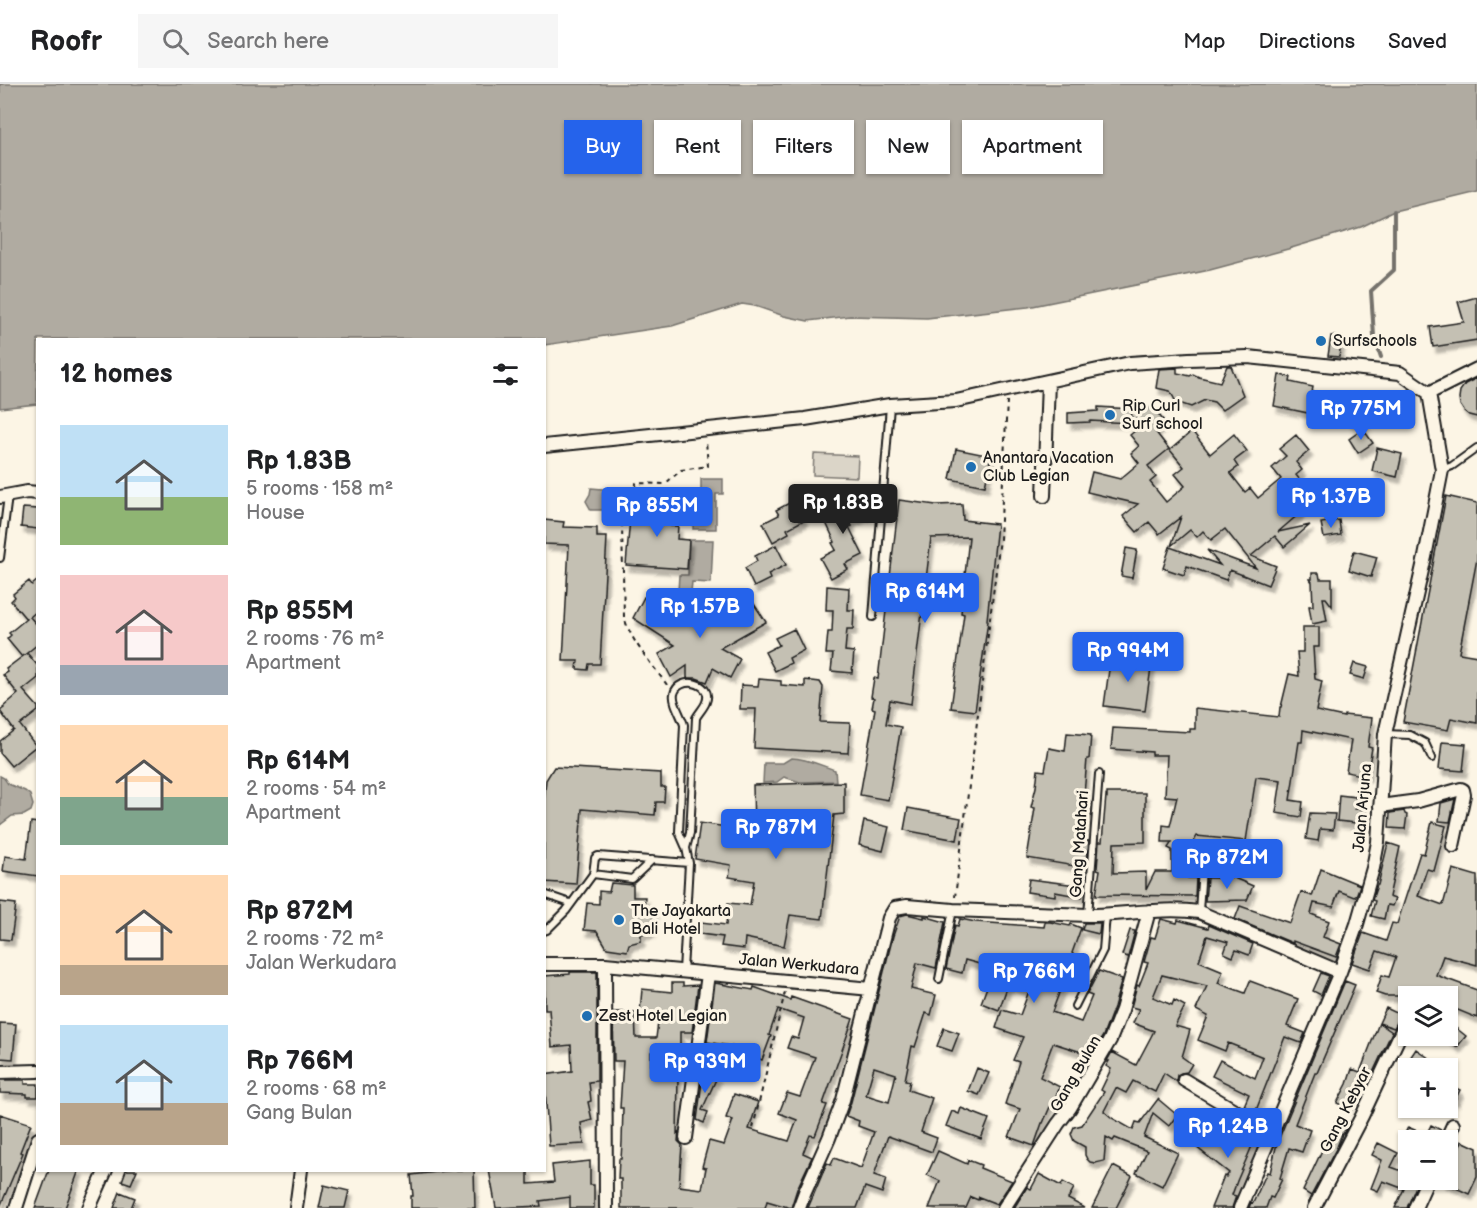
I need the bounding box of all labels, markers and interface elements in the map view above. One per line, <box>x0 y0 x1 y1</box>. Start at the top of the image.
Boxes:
search box <box>138 14 558 68</box>
text: Roofr <box>30 25 102 58</box>
icon: search <box>159 25 192 58</box>
text: Search here <box>207 28 329 55</box>
text: Map <box>1183 29 1226 54</box>
text: Directions <box>1259 29 1355 54</box>
text: Saved <box>1388 29 1447 54</box>
chip: Buy <box>564 120 642 174</box>
chip: Rent <box>654 120 741 174</box>
chip: Filters <box>753 120 854 174</box>
chip: New <box>866 120 950 174</box>
chip: Apartment <box>962 120 1103 174</box>
place label: Surfschools <box>1333 332 1417 351</box>
marker: Surfschools <box>1314 334 1328 348</box>
icon: filters <box>489 358 522 391</box>
text: 12 homes <box>60 359 172 390</box>
pin: Rp 775M <box>1306 390 1416 441</box>
place label: Rip Curl Surf school <box>1122 397 1203 434</box>
text: Rp 775M <box>1320 397 1402 421</box>
marker: Rip Curl Surf school <box>1103 408 1117 422</box>
text: Rp 1.83B <box>246 446 352 477</box>
icon: home <box>108 449 180 521</box>
place label: Anantara Vacation Club Legian <box>983 449 1114 486</box>
marker: Anantara Vacation Club Legian <box>964 460 978 474</box>
text: 5 rooms · 158 m² <box>246 477 393 501</box>
pin: Rp 1.37B <box>1269 478 1393 529</box>
pin: Rp 1.83B <box>781 484 905 535</box>
text: Rp 1.37B <box>1291 485 1371 509</box>
pin: Rp 855M <box>602 487 712 538</box>
text: Rp 1.83B <box>802 491 884 515</box>
text: Rp 855M <box>616 494 698 518</box>
text: House <box>246 501 305 525</box>
pin: Rp 614M <box>870 573 980 624</box>
text: Rp 614M <box>885 580 965 604</box>
pin: Rp 1.57B <box>638 588 762 639</box>
text: Rp 1.57B <box>660 595 740 619</box>
text: Rp 855M <box>246 596 354 627</box>
icon: home <box>108 599 180 671</box>
text: 2 rooms · 76 m² <box>246 627 384 651</box>
pin: Rp 994M <box>1073 632 1183 683</box>
text: Rp 994M <box>1086 639 1170 663</box>
text: Apartment <box>246 651 341 675</box>
text: Rp 614M <box>246 746 350 777</box>
icon: home <box>108 749 180 821</box>
street label: Jalan Arjuna <box>1350 763 1376 853</box>
text: 2 rooms · 54 m² <box>246 777 386 801</box>
street label: Gang Matahari <box>1067 790 1093 898</box>
text: Apartment <box>246 801 341 825</box>
pin: Rp 787M <box>721 809 831 860</box>
text: Rp 787M <box>735 816 817 840</box>
pin: Rp 872M <box>1172 839 1282 890</box>
text: Rp 872M <box>1186 846 1268 870</box>
text: Rp 872M <box>246 896 354 927</box>
icon: home <box>108 899 180 971</box>
place label: The Jayakarta Bali Hotel <box>631 902 731 939</box>
marker: The Jayakarta Bali Hotel <box>612 913 626 927</box>
text: 2 rooms · 72 m² <box>246 927 384 951</box>
street label: Jalan Werkudara <box>738 950 860 980</box>
text: Jalan Werkudara <box>246 951 397 975</box>
pin: Rp 766M <box>979 953 1089 1004</box>
text: Rp 766M <box>993 960 1075 984</box>
map controls <box>1398 986 1458 1190</box>
button: layers <box>1398 986 1458 1046</box>
place label: Zest Hotel Legian <box>598 1007 727 1026</box>
marker: Zest Hotel Legian <box>580 1009 594 1023</box>
street label: Gang Bulan <box>1047 1032 1105 1116</box>
pin: Rp 939M <box>650 1043 760 1094</box>
text: Rp 766M <box>246 1046 354 1077</box>
icon: home <box>108 1049 180 1121</box>
text: Rp 939M <box>664 1050 746 1074</box>
button: + <box>1398 1058 1458 1118</box>
street label: Gang Kebyar <box>1316 1064 1376 1156</box>
text: 2 rooms · 68 m² <box>246 1077 387 1101</box>
text: Gang Bulan <box>246 1101 352 1125</box>
pin: Rp 1.24B <box>1166 1108 1290 1159</box>
text: Rp 1.24B <box>1188 1115 1268 1139</box>
button: − <box>1398 1130 1458 1190</box>

